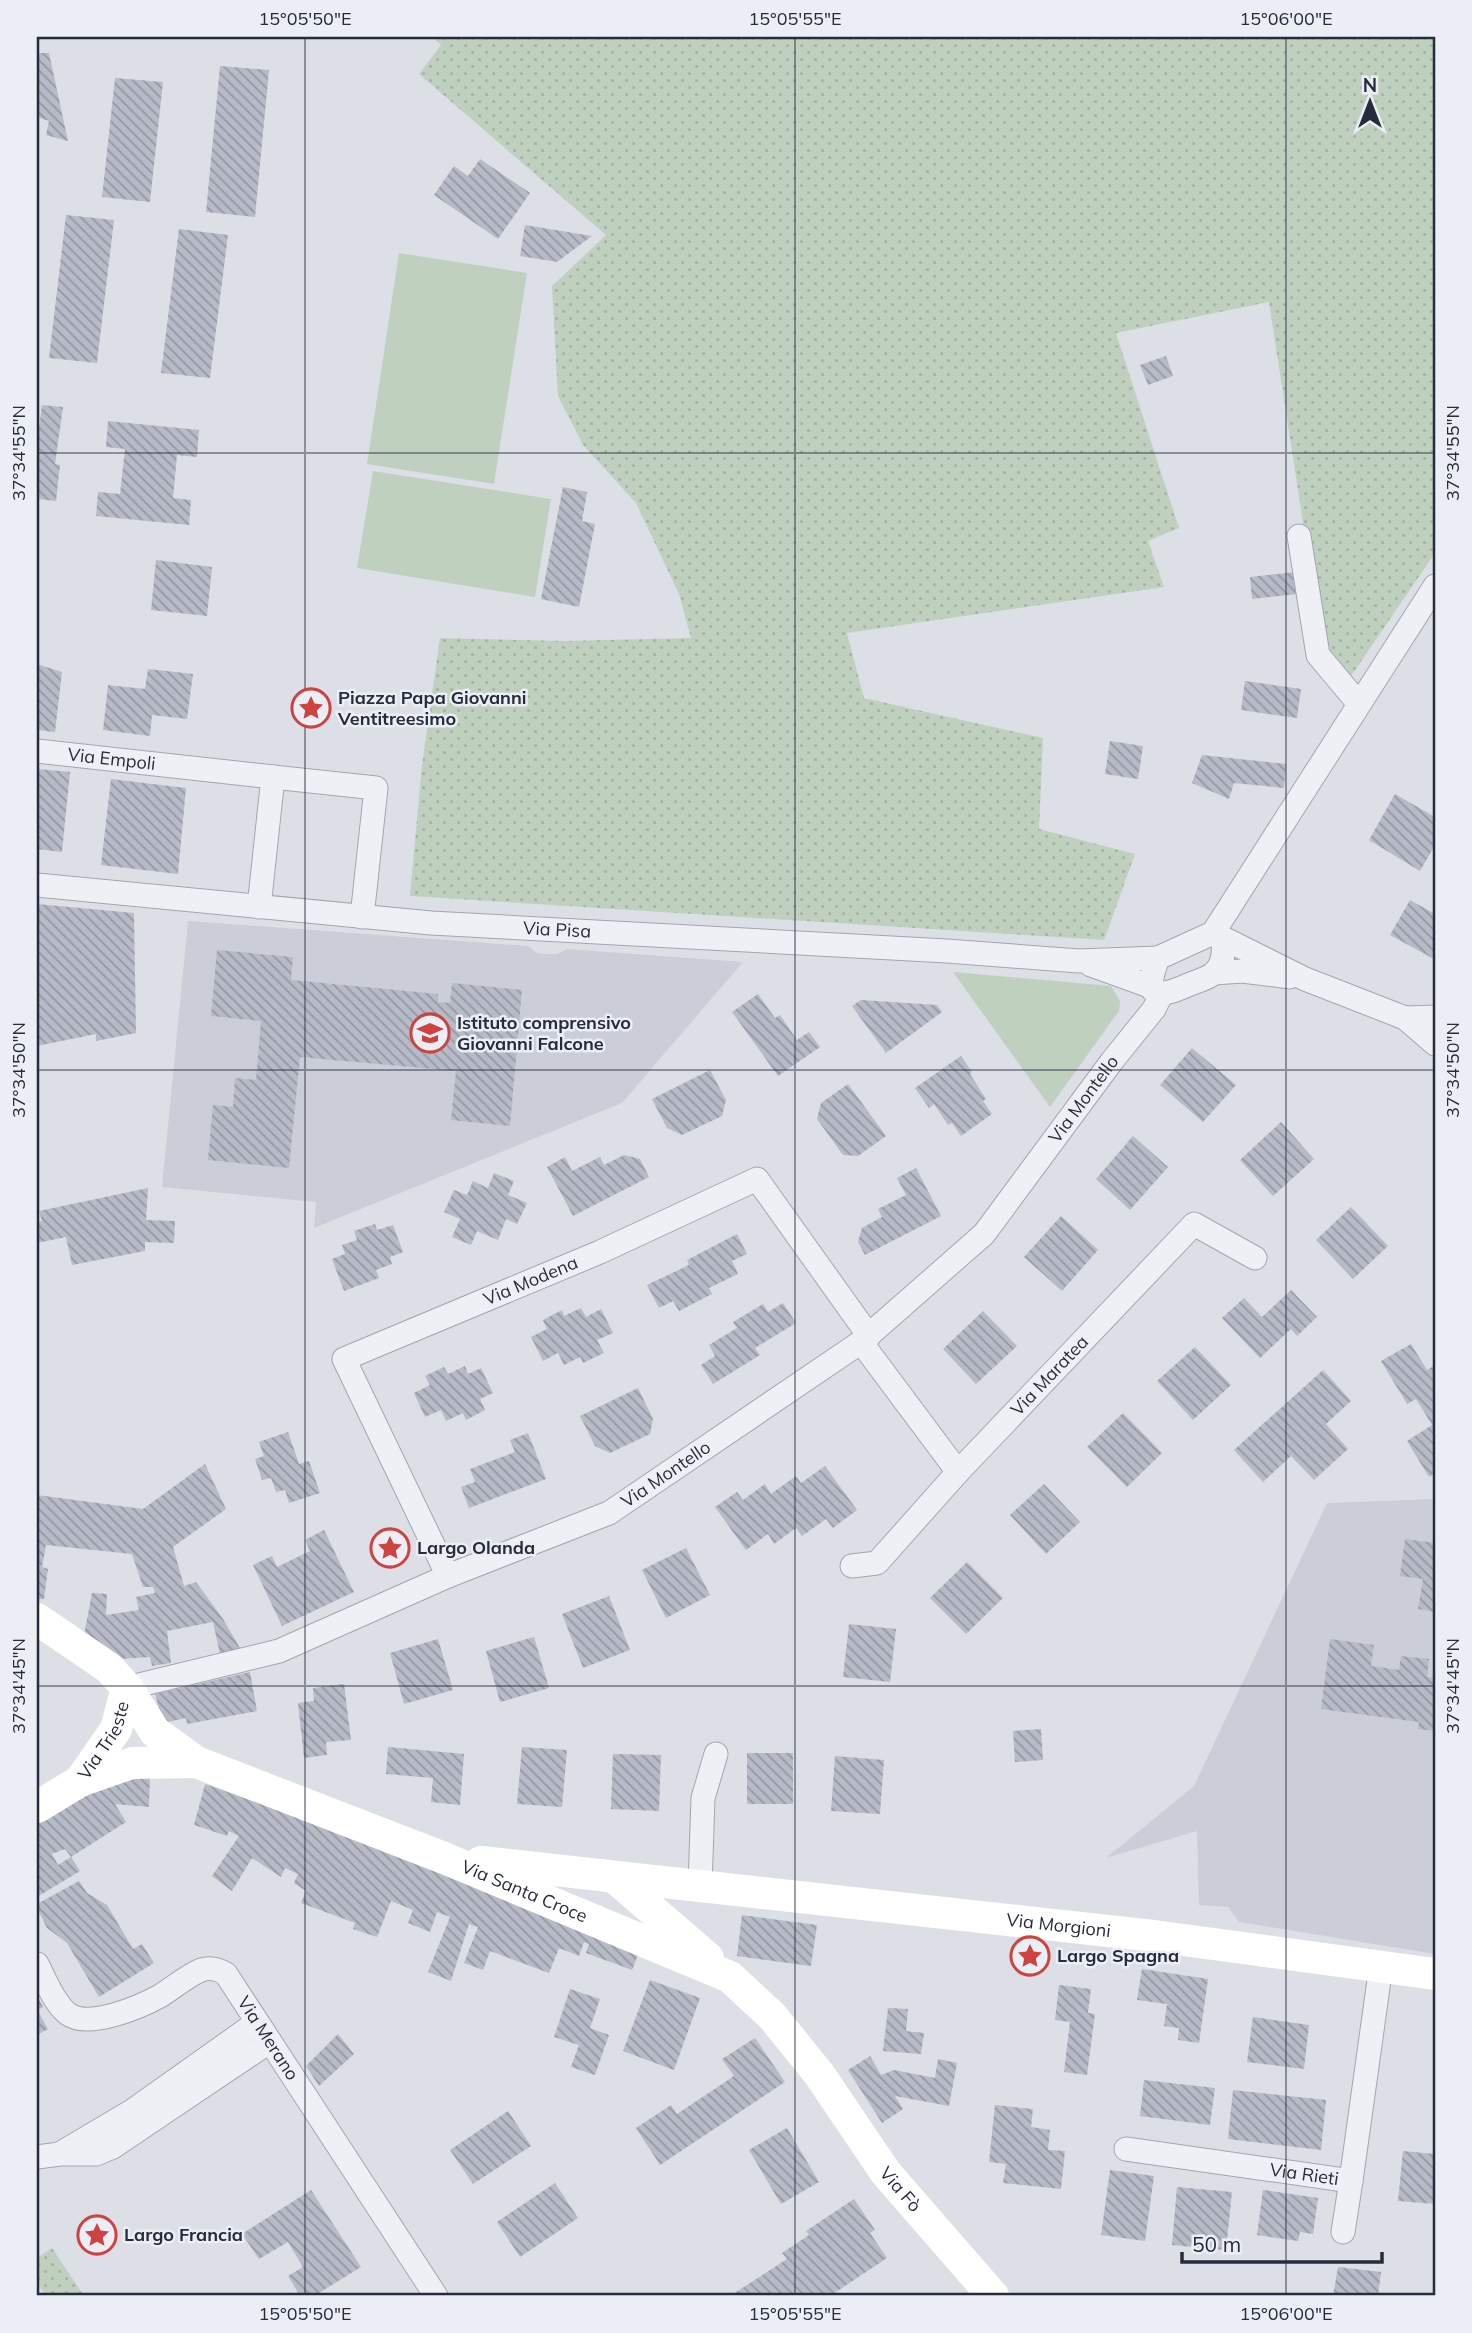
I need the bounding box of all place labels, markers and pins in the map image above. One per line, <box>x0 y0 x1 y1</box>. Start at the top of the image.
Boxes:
place label: Piazza Papa Giovanni Ventitreesimo <box>337 686 526 730</box>
place icon: Piazza Papa Giovanni Ventitreesimo <box>290 687 332 729</box>
place label: Istituto comprensivo Giovanni Falcone <box>457 1011 631 1055</box>
school or university icon: Istituto comprensivo Giovanni Falcone <box>409 1012 451 1054</box>
place icon: Largo Olanda <box>369 1527 411 1569</box>
place label: Largo Olanda <box>417 1536 535 1559</box>
place icon: Largo Spagna <box>1009 1935 1051 1977</box>
place label: Largo Spagna <box>1057 1944 1179 1967</box>
place icon: Largo Francia <box>76 2214 118 2256</box>
place label: Largo Francia <box>124 2223 243 2246</box>

